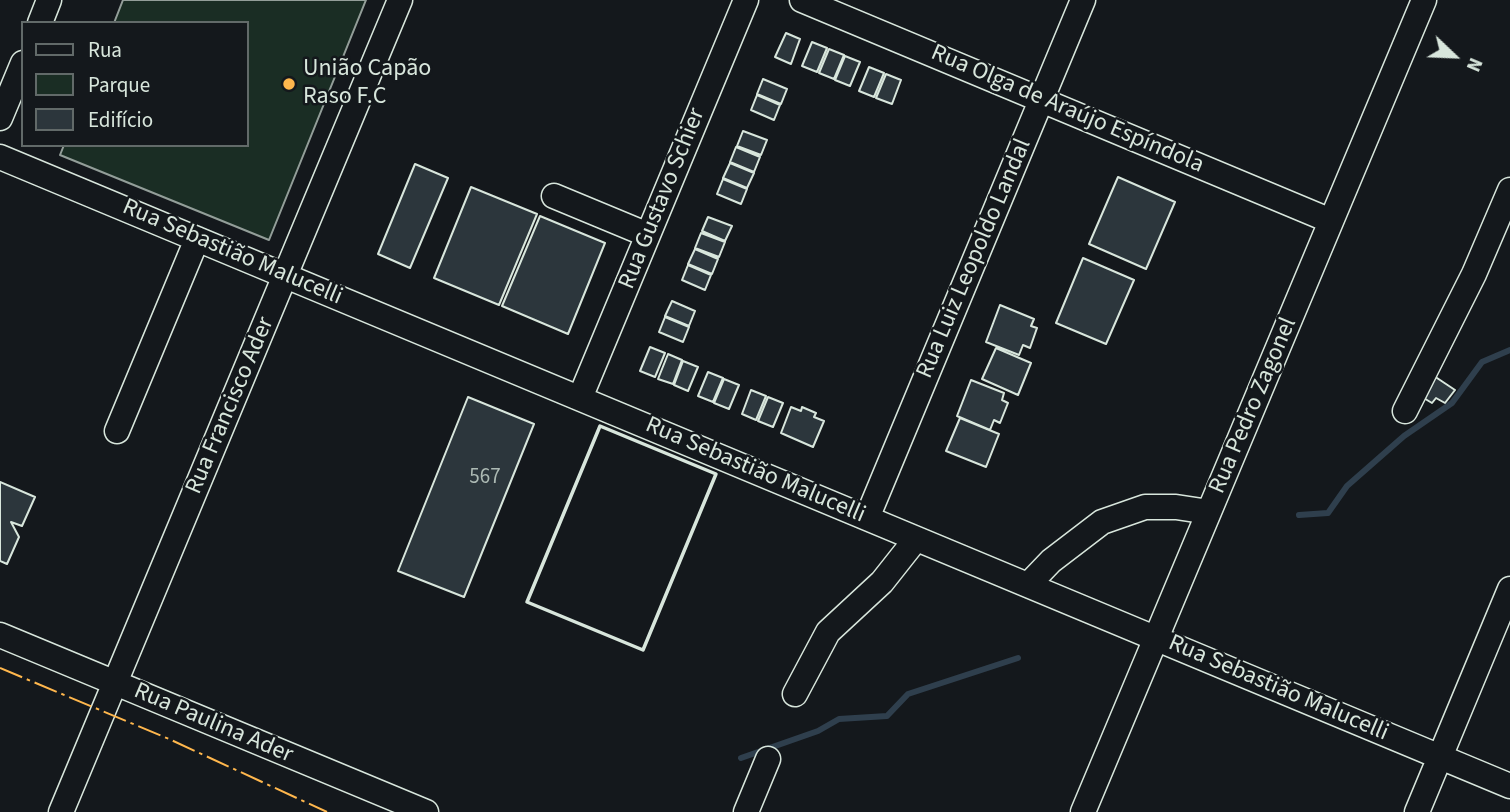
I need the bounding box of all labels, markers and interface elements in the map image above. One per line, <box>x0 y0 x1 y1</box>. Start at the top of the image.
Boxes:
legend <box>21 21 248 147</box>
north arrow <box>1419 21 1489 91</box>
text: Rua <box>88 35 122 65</box>
street label: Rua Olga de Araújo Espíndola <box>926 39 1208 181</box>
text: N <box>1459 53 1489 75</box>
place label: União Capão Raso F.C <box>303 56 431 112</box>
text: Parque <box>88 70 150 100</box>
marker: União Capão Raso F.C <box>281 76 297 92</box>
street label: Rua Gustavo Schier <box>614 104 712 294</box>
text: Edifício <box>88 105 153 135</box>
street label: Rua Luiz Leopoldo Landal <box>911 135 1039 383</box>
street label: Rua Sebastião Malucelli <box>118 194 346 312</box>
street label: Rua Francisco Ader <box>181 313 281 499</box>
street label: Rua Pedro Zagonel <box>1204 314 1304 498</box>
street label: Rua Sebastião Malucelli <box>641 412 869 530</box>
house number: 567 <box>469 465 501 491</box>
street label: Rua Sebastião Malucelli <box>1164 630 1392 748</box>
street label: Rua Paulina Ader <box>129 678 297 770</box>

